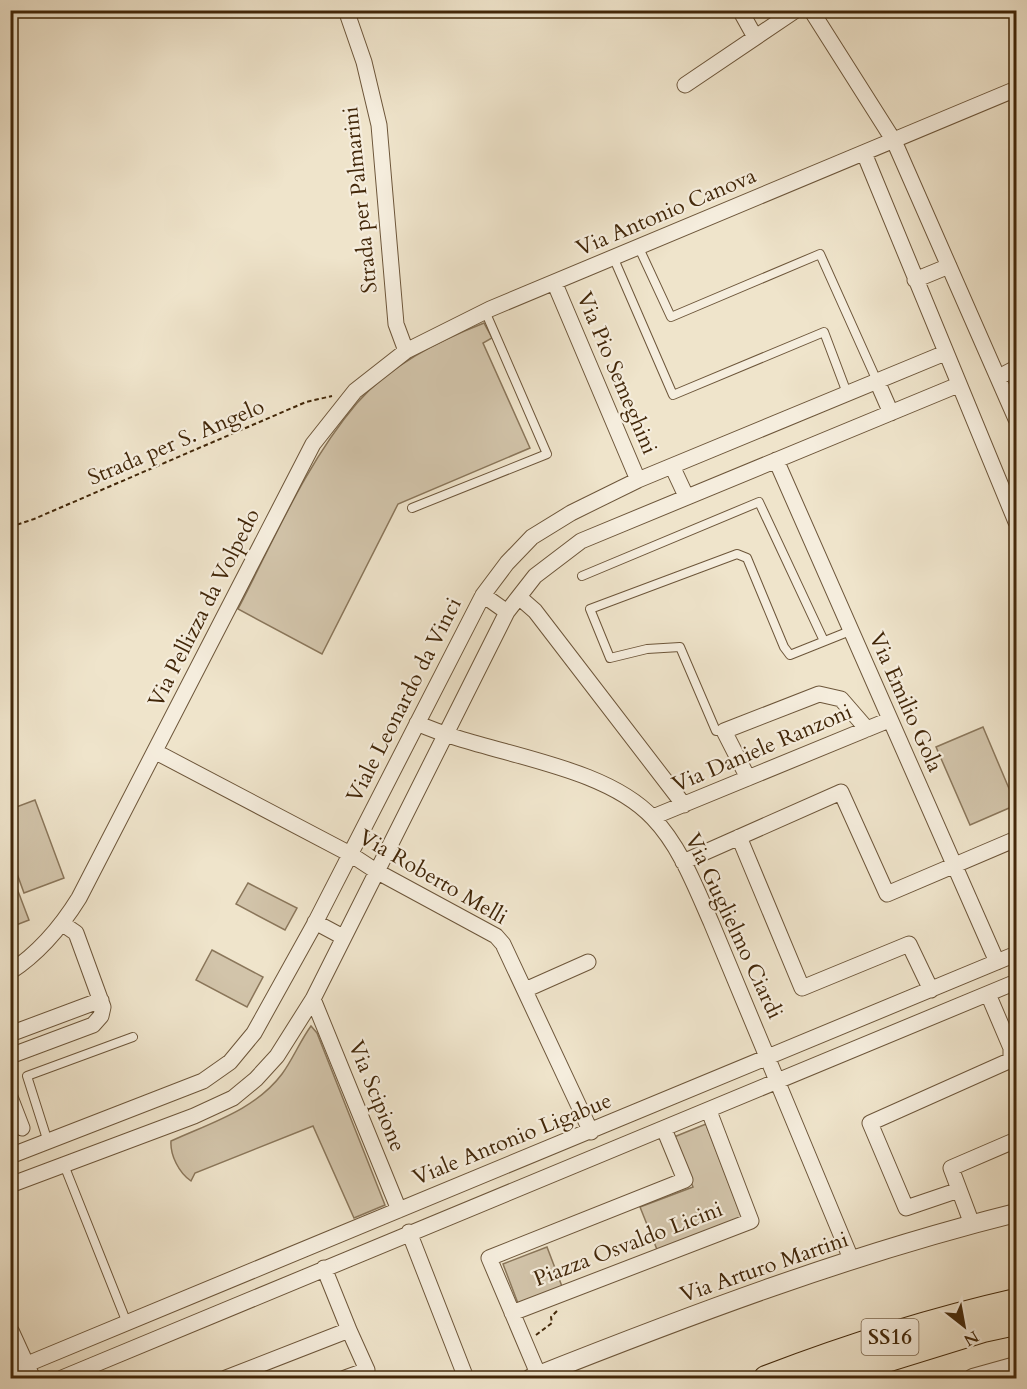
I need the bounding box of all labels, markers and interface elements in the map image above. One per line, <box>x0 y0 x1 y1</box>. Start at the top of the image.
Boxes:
street label: Strada per Palmarini <box>335 105 385 295</box>
street label: Via Antonio Canova <box>571 160 761 263</box>
street label: Via Pio Semeghini <box>569 287 665 459</box>
street label: Strada per S. Angelo <box>83 391 269 493</box>
street label: Via Pellizza da Volpedo <box>141 503 267 713</box>
street label: Viale Leonardo da Vinci <box>339 592 469 808</box>
street label: Via Emilio Gola <box>862 627 950 777</box>
street label: Via Daniele Ranzoni <box>667 696 857 800</box>
street label: Via Roberto Melli <box>353 822 513 932</box>
street label: Via Guglielmo Ciardi <box>678 828 790 1024</box>
street label: Via Scipione <box>341 1036 413 1156</box>
street label: Viale Antonio Ligabue <box>408 1085 616 1193</box>
street label: Piazza Osvaldo Licini <box>529 1194 727 1294</box>
street label: Via Arturo Martini <box>676 1224 852 1310</box>
north arrow <box>934 1296 994 1356</box>
road number: SS16 <box>862 1319 918 1355</box>
text: N <box>959 1325 983 1351</box>

